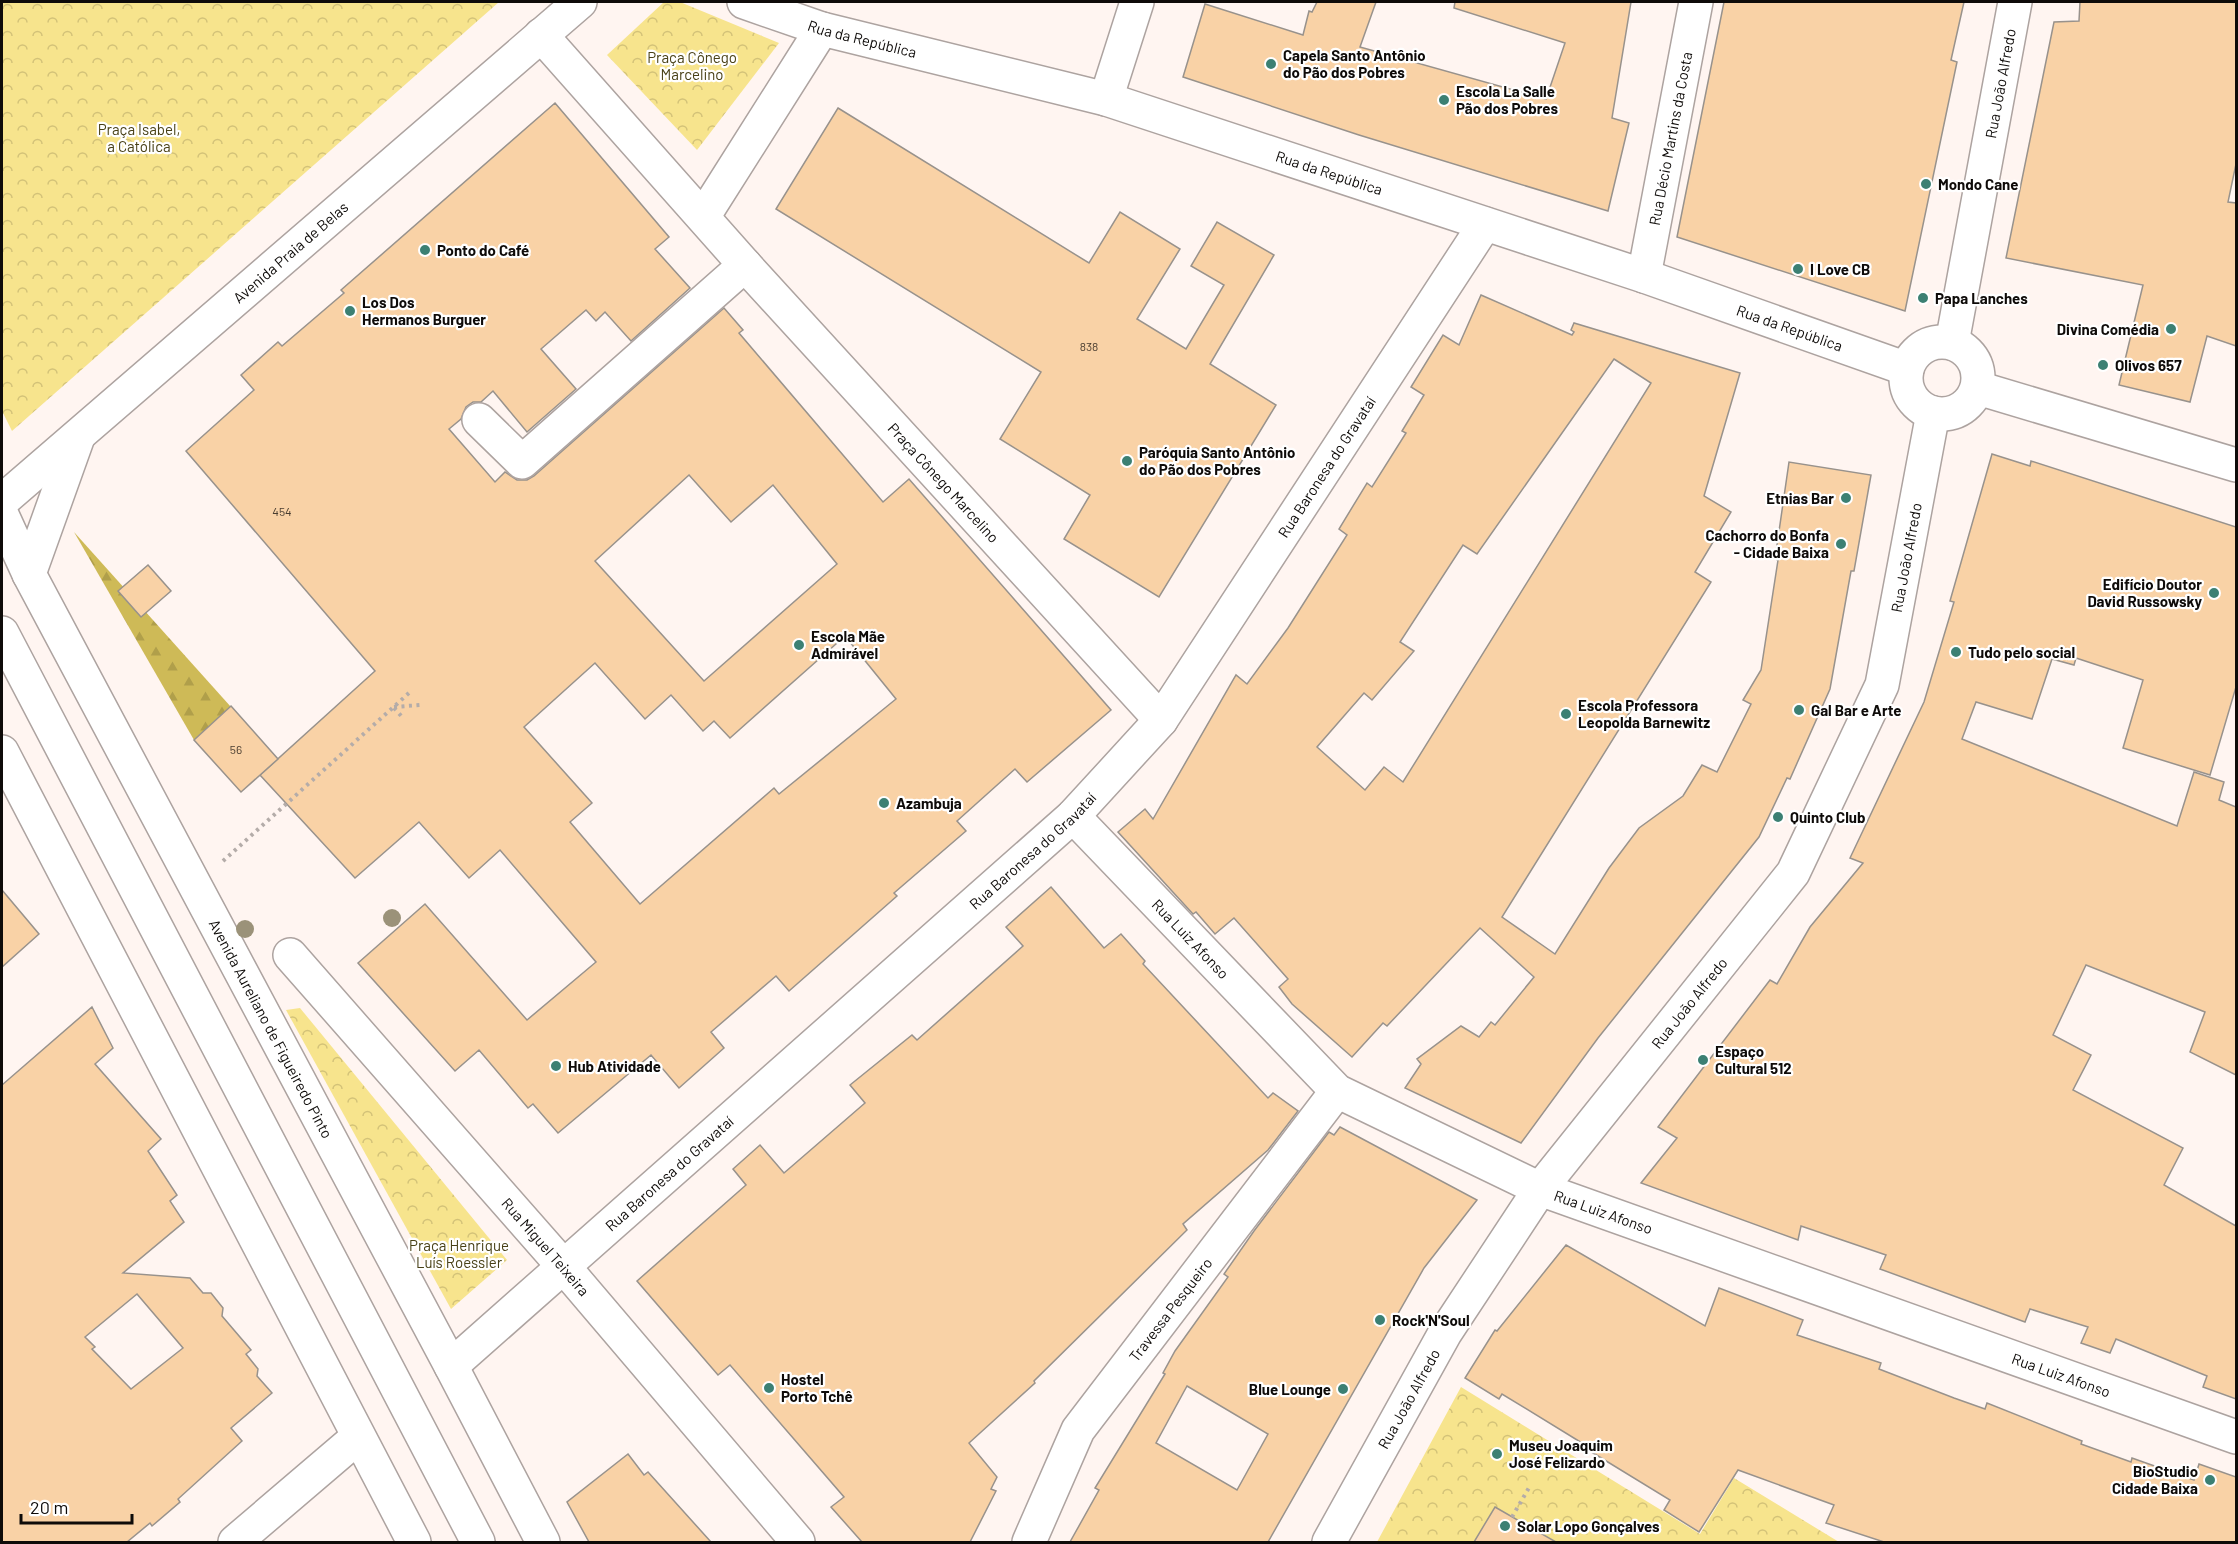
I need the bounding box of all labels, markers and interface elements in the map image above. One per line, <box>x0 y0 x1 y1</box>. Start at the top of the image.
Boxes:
street label: Rua da República <box>806 16 918 61</box>
street label: Rua João Alfredo <box>1981 27 2019 140</box>
place label: Capela Santo Antônio do Pão dos Pobres <box>1283 46 1426 81</box>
park label: Praça Cônego Marcelino <box>647 48 737 83</box>
street label: Rua Décio Martins da Costa <box>1645 50 1695 227</box>
marker: Capela Santo Antônio do Pão dos Pobres <box>1264 57 1278 71</box>
place label: Escola La Salle Pão dos Pobres <box>1456 82 1558 117</box>
marker: Escola La Salle Pão dos Pobres <box>1437 93 1451 107</box>
park label: Praça Isabel, a Católica <box>98 120 180 155</box>
street label: Rua da República <box>1274 146 1385 198</box>
place label: Mondo Cane <box>1938 175 2018 193</box>
marker: Mondo Cane <box>1919 177 1933 191</box>
street label: Avenida Praia de Belas <box>229 198 351 306</box>
place label: Ponto do Café <box>437 241 529 259</box>
marker: Ponto do Café <box>418 243 432 257</box>
place label: I Love CB <box>1810 260 1870 278</box>
marker: I Love CB <box>1791 262 1805 276</box>
place label: Papa Lanches <box>1935 289 2028 307</box>
marker: Papa Lanches <box>1916 291 1930 305</box>
place label: Los Dos Hermanos Burguer <box>362 293 486 328</box>
street label: Rua da República <box>1734 301 1845 355</box>
marker: Los Dos Hermanos Burguer <box>343 304 357 318</box>
place label: Divina Comédia <box>2057 320 2159 338</box>
marker: Divina Comédia <box>2164 322 2178 336</box>
house number: 838 <box>1080 339 1098 353</box>
place label: Olivos 657 <box>2115 356 2182 374</box>
marker: Olivos 657 <box>2096 358 2110 372</box>
street label: Rua Baronesa do Gravataí <box>1274 393 1379 541</box>
street label: Praça Cônego Marcelino <box>885 419 1003 546</box>
place label: Paróquia Santo Antônio do Pão dos Pobres <box>1139 443 1295 478</box>
marker: Paróquia Santo Antônio do Pão dos Pobres <box>1120 454 1134 468</box>
place label: Etnias Bar <box>1766 489 1834 507</box>
marker: Etnias Bar <box>1839 491 1853 505</box>
street label: Rua João Alfredo <box>1887 501 1925 614</box>
house number: 454 <box>272 504 292 518</box>
place label: Cachorro do Bonfa - Cidade Baixa <box>1705 526 1829 561</box>
marker: Cachorro do Bonfa - Cidade Baixa <box>1834 537 1848 551</box>
place label: Edifício Doutor David Russowsky <box>2087 575 2202 610</box>
marker: Edifício Doutor David Russowsky <box>2207 586 2221 600</box>
place label: Escola Mãe Admirável <box>811 627 885 662</box>
marker: Escola Mãe Admirável <box>792 638 806 652</box>
place label: Tudo pelo social <box>1968 643 2075 661</box>
marker: Tudo pelo social <box>1949 645 1963 659</box>
place label: Escola Professora Leopolda Barnewitz <box>1578 696 1710 731</box>
place label: Gal Bar e Arte <box>1811 701 1902 719</box>
marker: Gal Bar e Arte <box>1792 703 1806 717</box>
marker: Escola Professora Leopolda Barnewitz <box>1559 707 1573 721</box>
house number: 56 <box>230 742 242 756</box>
street label: Rua Baronesa do Gravataí <box>965 788 1099 913</box>
place label: Azambuja <box>896 794 962 812</box>
marker: Azambuja <box>877 796 891 810</box>
place label: Quinto Club <box>1790 808 1866 826</box>
marker: Quinto Club <box>1771 810 1785 824</box>
street label: Rua Luiz Afonso <box>1148 895 1233 982</box>
street label: Avenida Aureliano de Figueiredo Pinto <box>206 916 337 1141</box>
street label: Rua João Alfredo <box>1647 954 1731 1052</box>
place label: Espaço Cultural 512 <box>1715 1042 1792 1077</box>
marker: Espaço Cultural 512 <box>1696 1053 1710 1067</box>
place label: Hub Atividade <box>568 1057 661 1075</box>
marker: Hub Atividade <box>549 1059 563 1073</box>
street label: Rua Baronesa do Gravataí <box>601 1112 737 1235</box>
street label: Rua Luiz Afonso <box>1552 1186 1655 1237</box>
street label: Rua Miguel Teixeira <box>498 1194 593 1299</box>
park label: Praça Henrique Luís Roessler <box>409 1236 509 1271</box>
street label: Travessa Pesqueiro <box>1125 1254 1215 1365</box>
place label: Rock'N'Soul <box>1392 1311 1470 1329</box>
marker: Rock'N'Soul <box>1373 1313 1387 1327</box>
street label: Rua João Alfredo <box>1374 1346 1443 1452</box>
street label: Rua Luiz Afonso <box>2010 1349 2113 1401</box>
place label: Hostel Porto Tchê <box>781 1370 853 1405</box>
place label: Blue Lounge <box>1249 1380 1331 1398</box>
marker: Hostel Porto Tchê <box>762 1381 776 1395</box>
marker: Blue Lounge <box>1336 1382 1350 1396</box>
place label: Museu Joaquim José Felizardo <box>1509 1436 1613 1471</box>
marker: Museu Joaquim José Felizardo <box>1490 1447 1504 1461</box>
place label: BioStudio Cidade Baixa <box>2112 1462 2198 1497</box>
marker: BioStudio Cidade Baixa <box>2203 1473 2217 1487</box>
scale bar <box>21 1487 132 1525</box>
text: 20 m <box>30 1496 68 1518</box>
place label: Solar Lopo Gonçalves <box>1517 1517 1660 1535</box>
marker: Solar Lopo Gonçalves <box>1498 1519 1512 1533</box>

